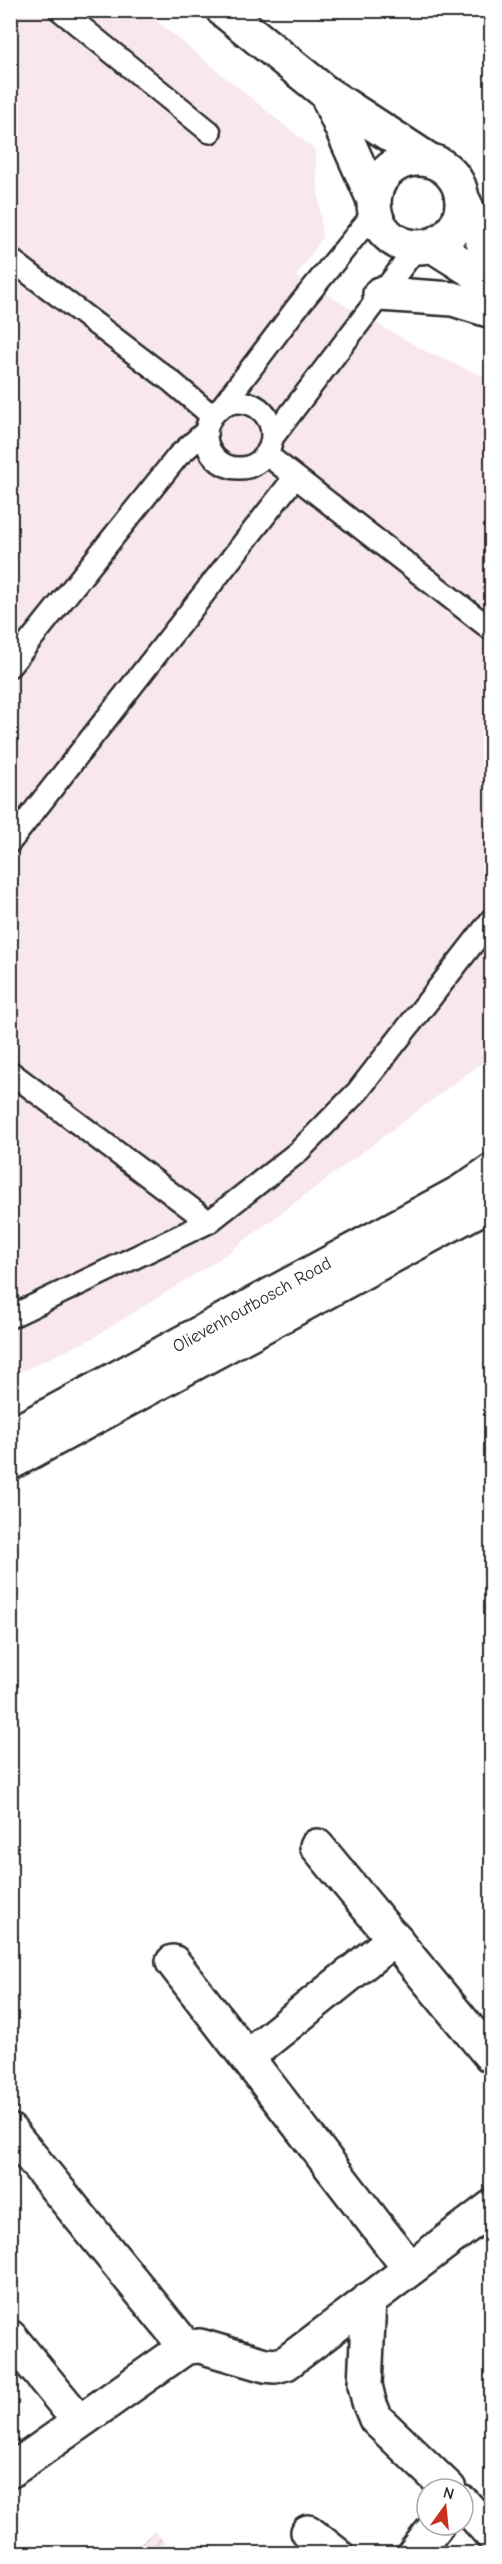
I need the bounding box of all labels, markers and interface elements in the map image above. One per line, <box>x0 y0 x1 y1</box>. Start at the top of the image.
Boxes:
street label: Olievenhoutbosch Road <box>169 1253 335 1357</box>
north arrow <box>415 2477 475 2537</box>
text: N <box>441 2483 456 2504</box>

